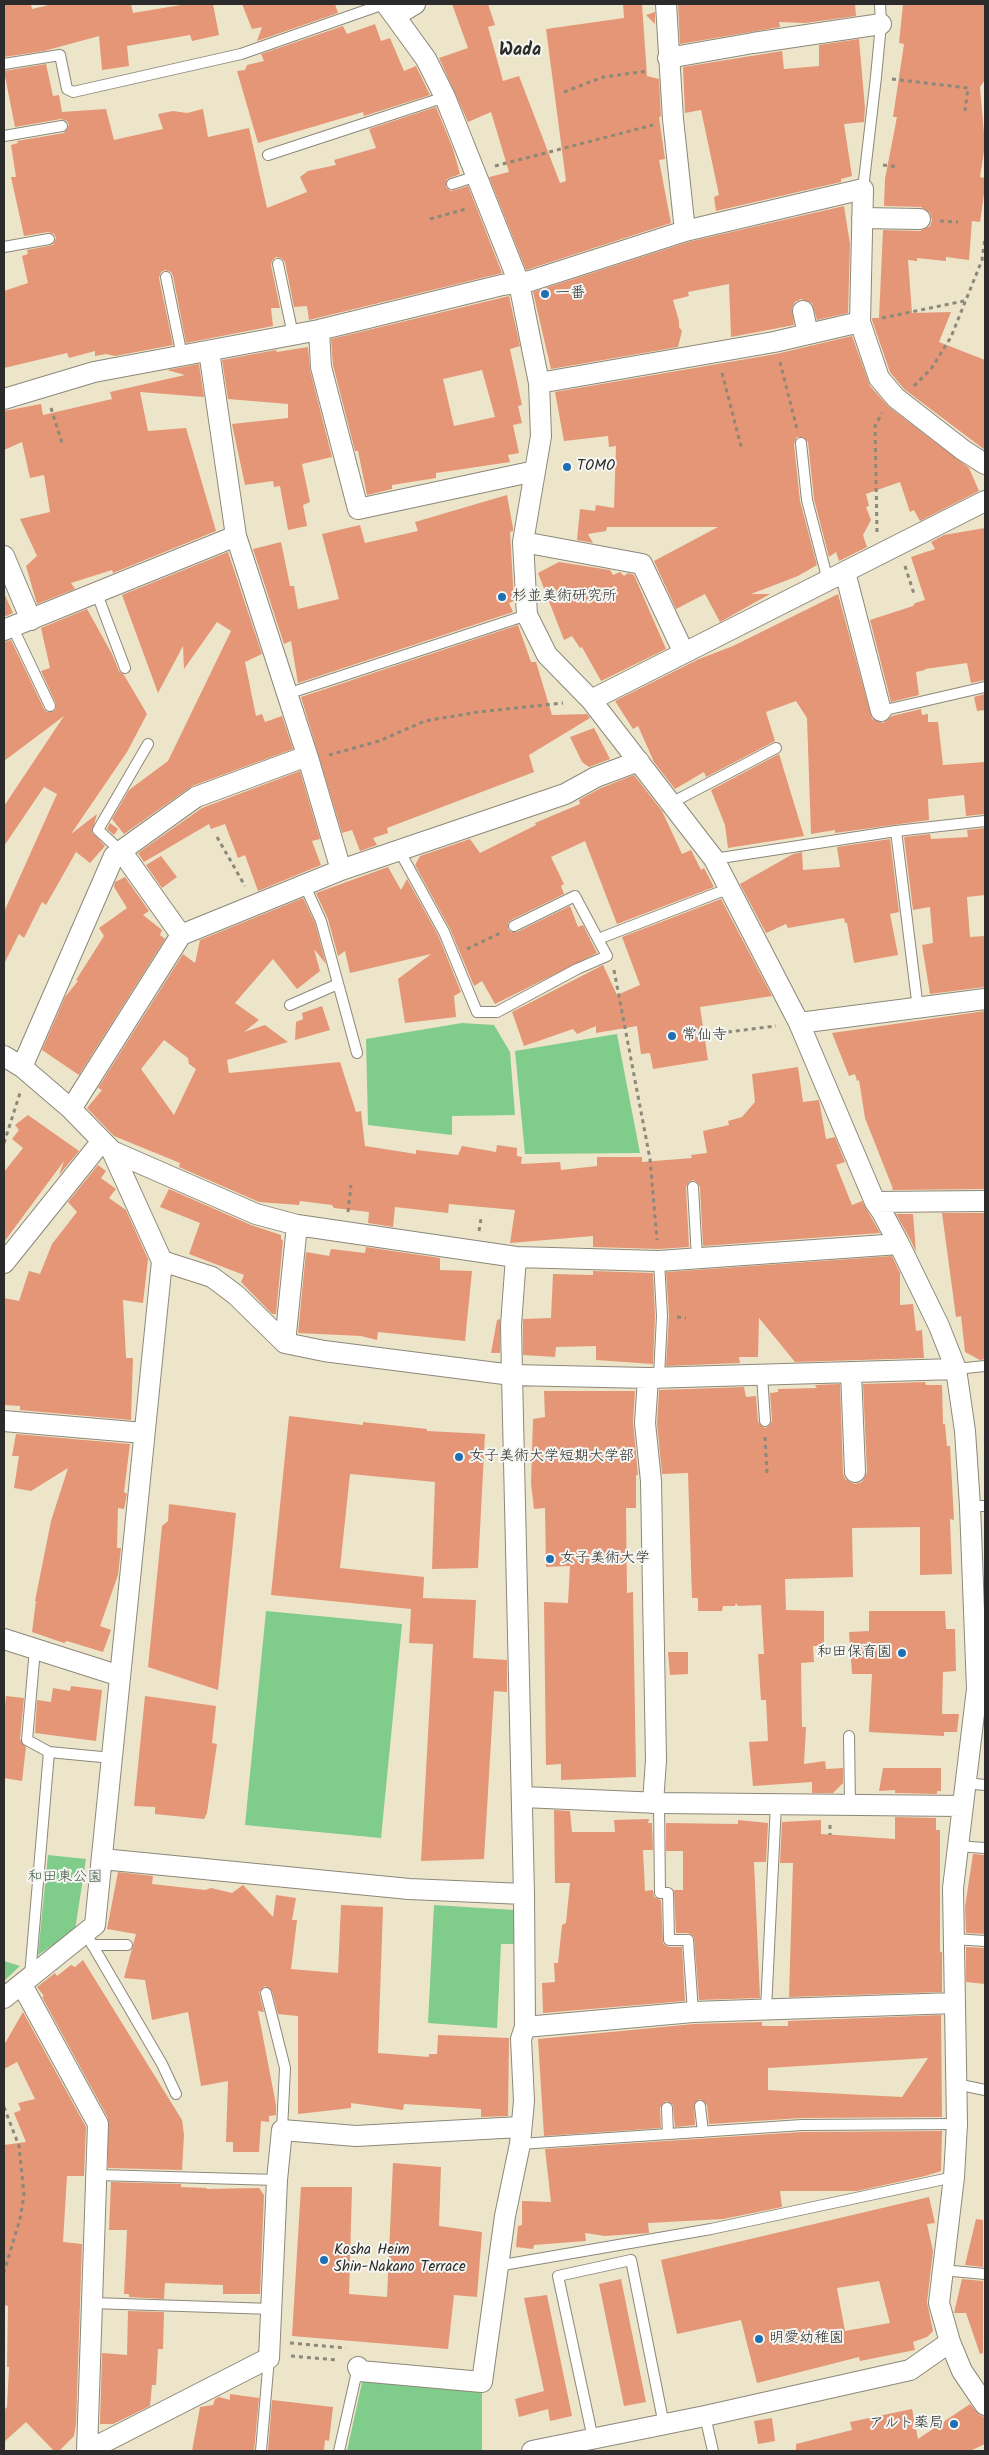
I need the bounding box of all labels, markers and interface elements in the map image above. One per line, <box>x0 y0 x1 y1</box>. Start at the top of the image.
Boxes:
district label: Wada <box>499 41 541 63</box>
place label: 一番 <box>555 285 585 303</box>
marker: 一番 <box>539 288 551 300</box>
place label: TOMO <box>577 458 615 476</box>
marker: TOMO <box>561 461 573 473</box>
place label: 杉並美術研究所 <box>512 588 617 606</box>
marker: 杉並美術研究所 <box>496 591 508 603</box>
place label: 常仙寺 <box>682 1027 727 1045</box>
marker: 常仙寺 <box>666 1030 678 1042</box>
place label: 女子美術大学短期大学部 <box>469 1448 634 1466</box>
marker: 女子美術大学短期大学部 <box>453 1451 465 1463</box>
place label: 女子美術大学 <box>560 1550 650 1568</box>
marker: 女子美術大学 <box>544 1553 556 1565</box>
place label: 和田保育園 <box>817 1644 892 1662</box>
marker: 和田保育園 <box>896 1647 908 1659</box>
park label: 和田東公園 <box>28 1869 102 1887</box>
place label: Kosha Heim Shin-Nakano Terrace <box>334 2242 466 2277</box>
marker: Kosha Heim Shin-Nakano Terrace <box>318 2254 330 2266</box>
place label: 明愛幼稚園 <box>769 2330 844 2348</box>
marker: 明愛幼稚園 <box>753 2333 765 2345</box>
place label: アルト薬局 <box>869 2415 944 2433</box>
marker: アルト薬局 <box>948 2418 960 2430</box>

